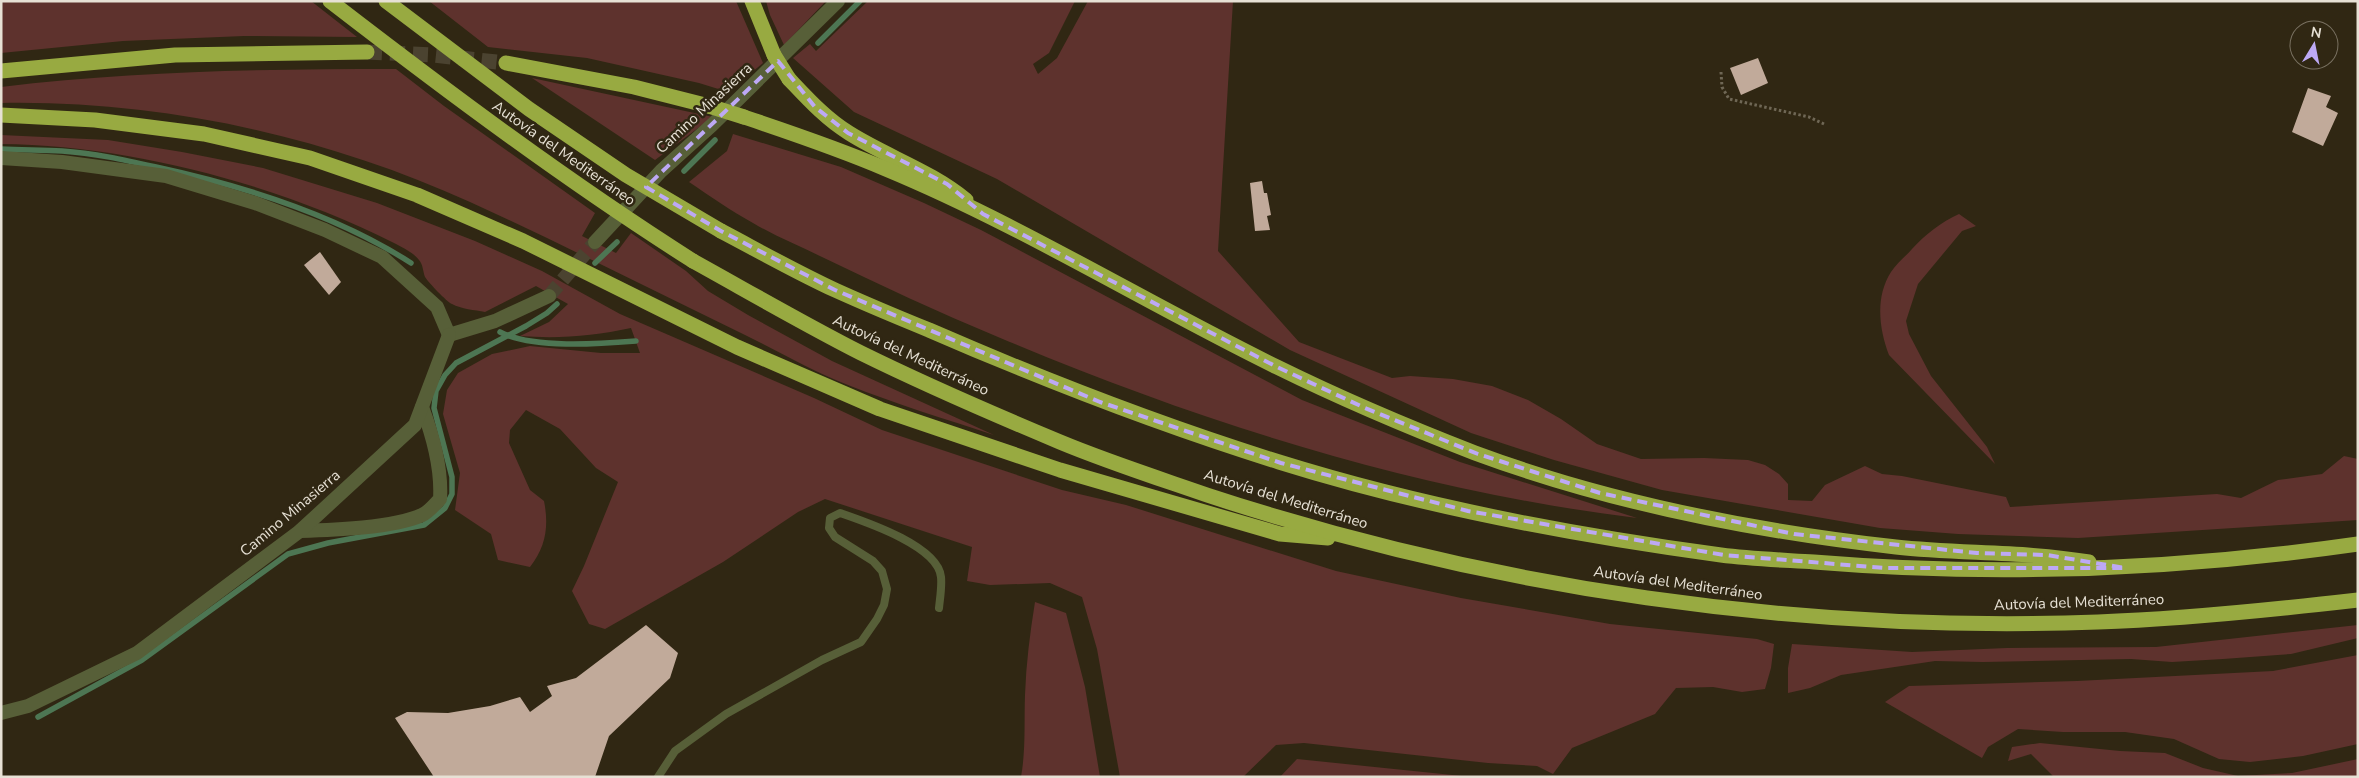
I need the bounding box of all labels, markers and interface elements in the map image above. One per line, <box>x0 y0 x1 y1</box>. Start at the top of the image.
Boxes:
north arrow <box>2289 20 2339 70</box>
text: N <box>2309 22 2323 43</box>
street label: Camino Minasierra <box>652 58 756 158</box>
street label: Autovía del Mediterráneo <box>488 96 640 210</box>
street label: Autovía del Mediterráneo <box>830 310 992 400</box>
street label: Camino Minasierra <box>236 465 344 561</box>
street label: Autovía del Mediterráneo <box>1202 465 1370 533</box>
street label: Autovía del Mediterráneo <box>1592 561 1764 605</box>
street label: Autovía del Mediterráneo <box>1993 589 2165 615</box>

